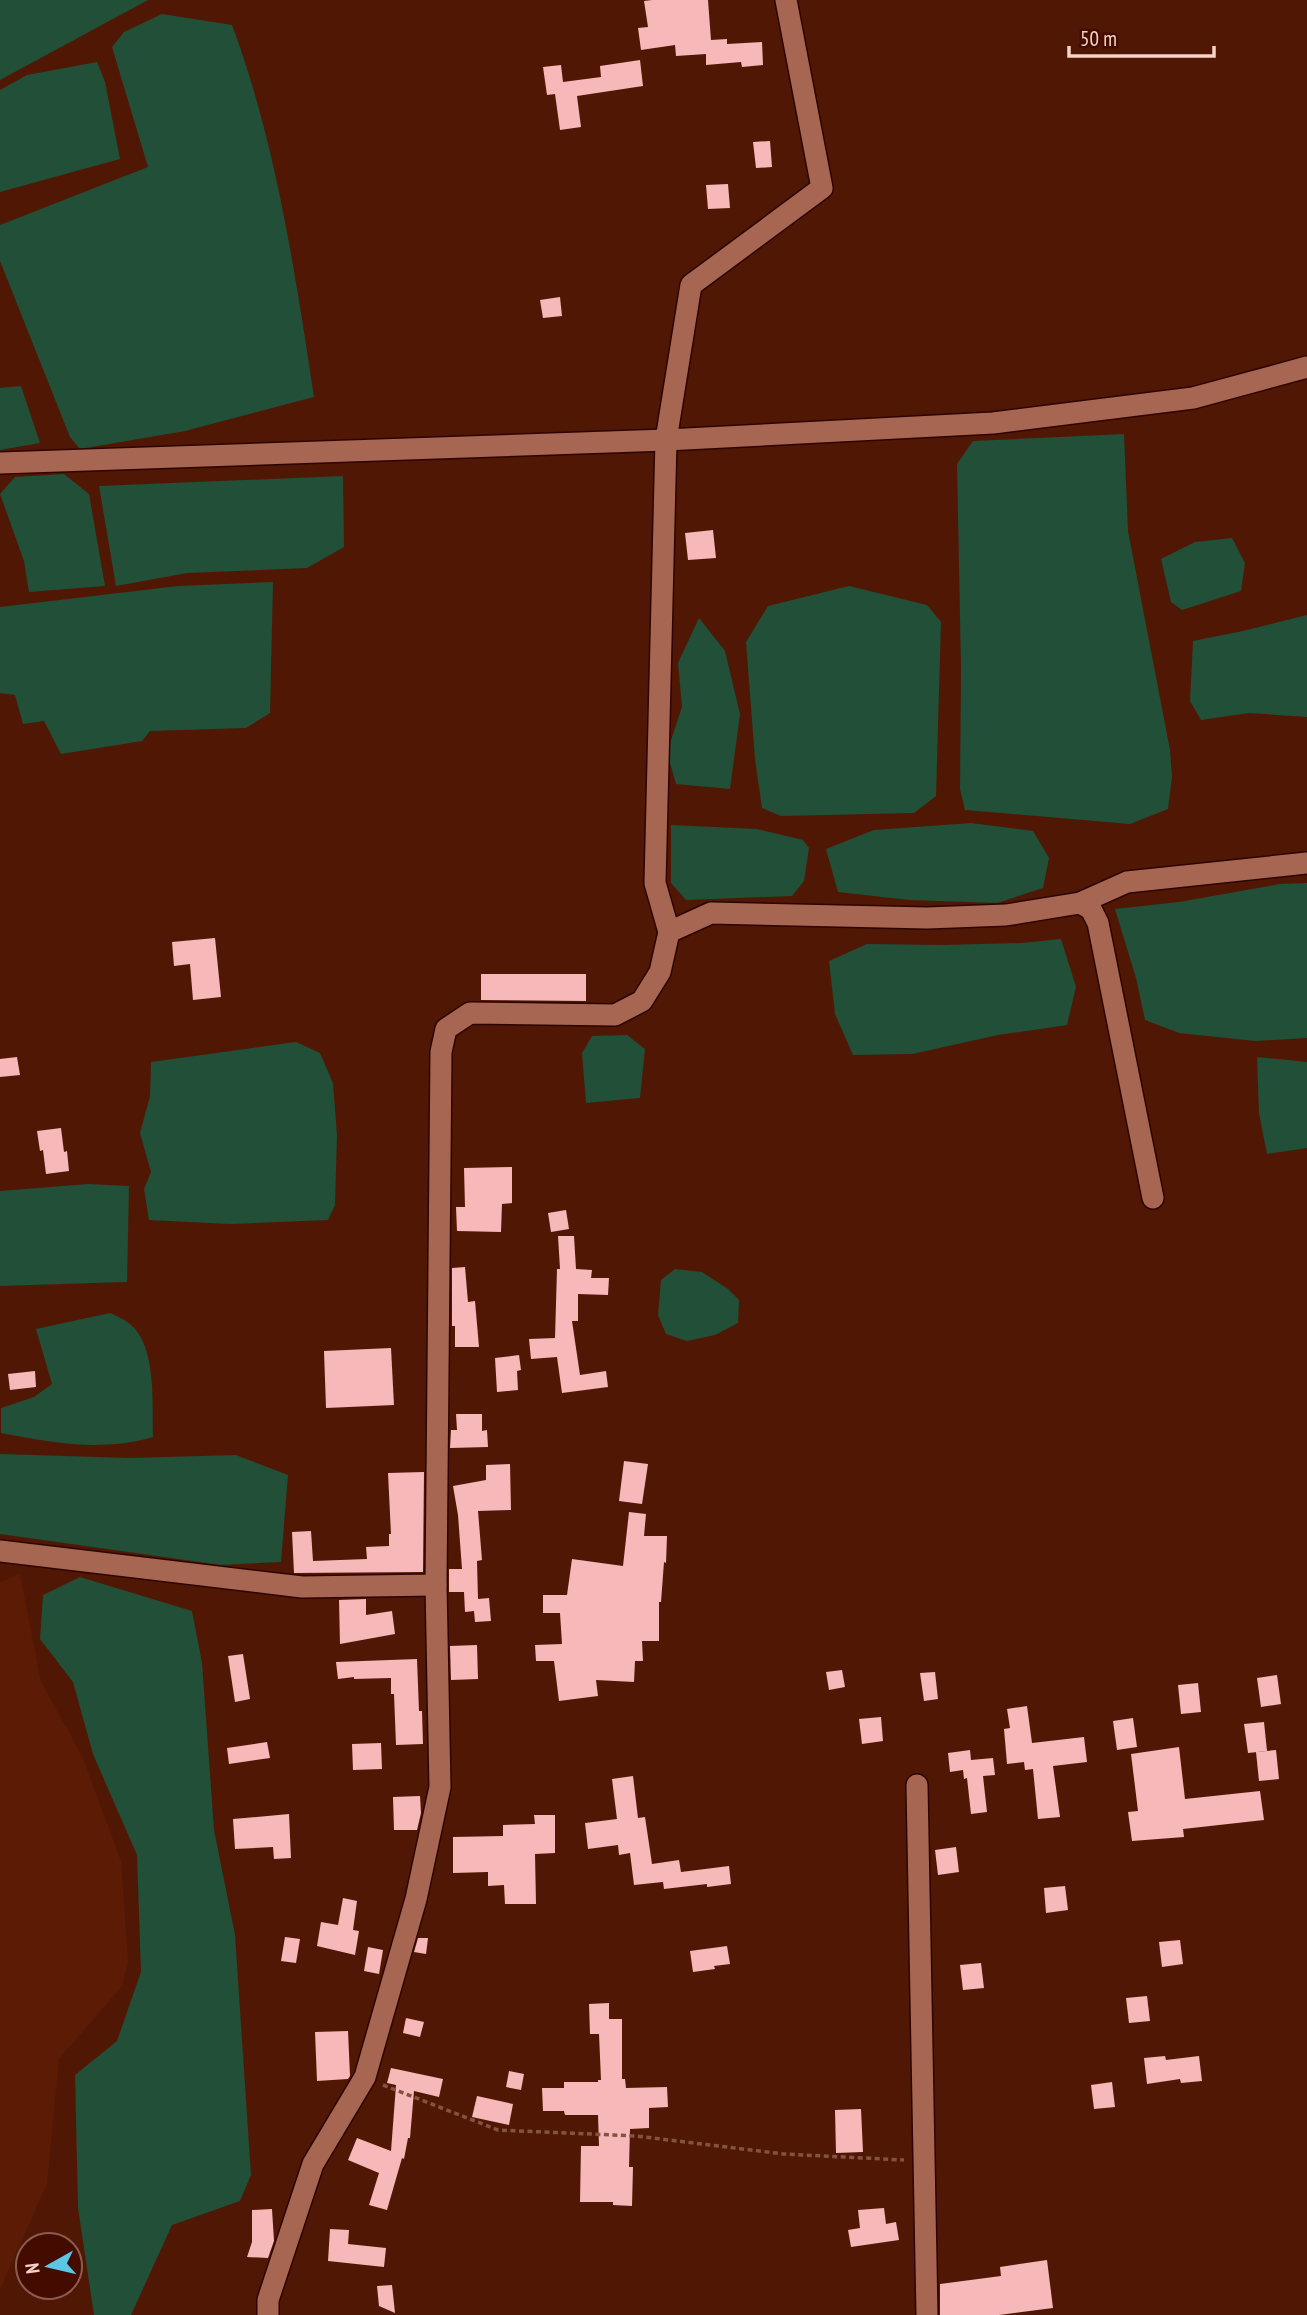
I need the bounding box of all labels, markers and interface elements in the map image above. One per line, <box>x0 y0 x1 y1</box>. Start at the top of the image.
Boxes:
scale bar <box>1069 14 1214 58</box>
text: 50 m <box>1080 25 1117 52</box>
north arrow <box>14 2231 84 2301</box>
text: N <box>20 2262 45 2275</box>

